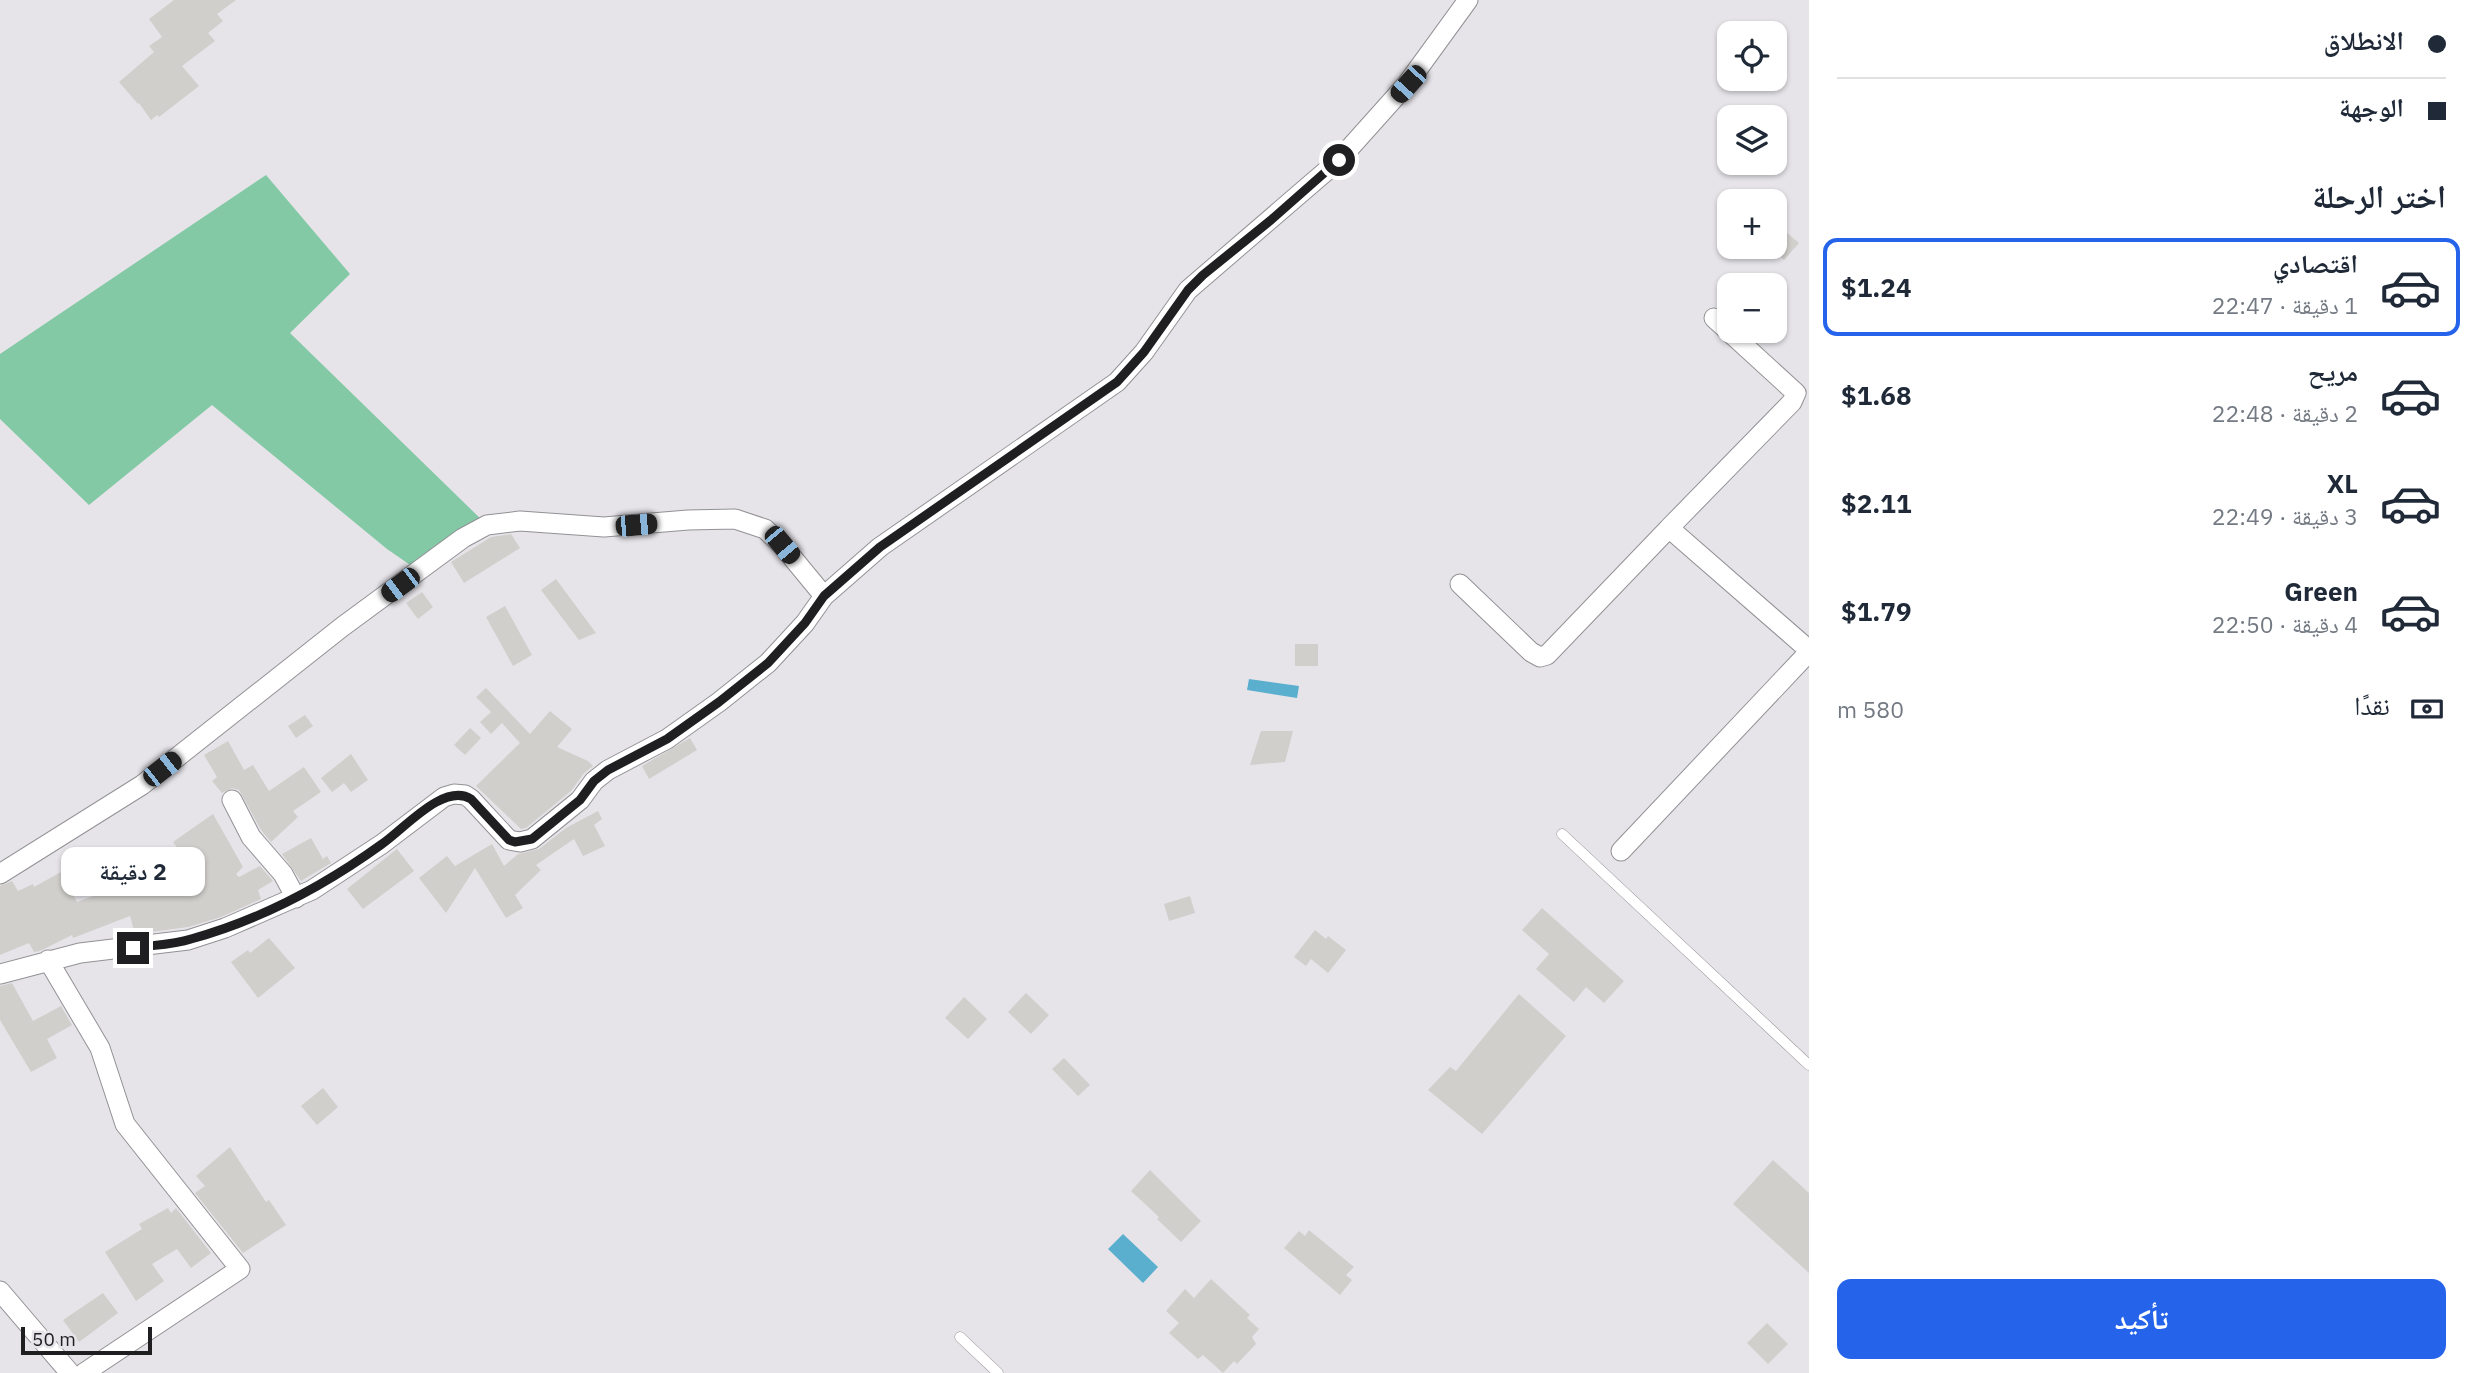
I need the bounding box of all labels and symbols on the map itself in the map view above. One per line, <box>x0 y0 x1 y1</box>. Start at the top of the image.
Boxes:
car <box>1387 61 1430 107</box>
route start <box>1323 144 1355 176</box>
car <box>615 513 658 537</box>
car <box>761 522 804 568</box>
car <box>377 564 424 606</box>
car <box>139 748 186 790</box>
callout: 2 دقيقة <box>61 846 205 895</box>
route end <box>117 932 149 964</box>
scale bar <box>21 1324 152 1356</box>

